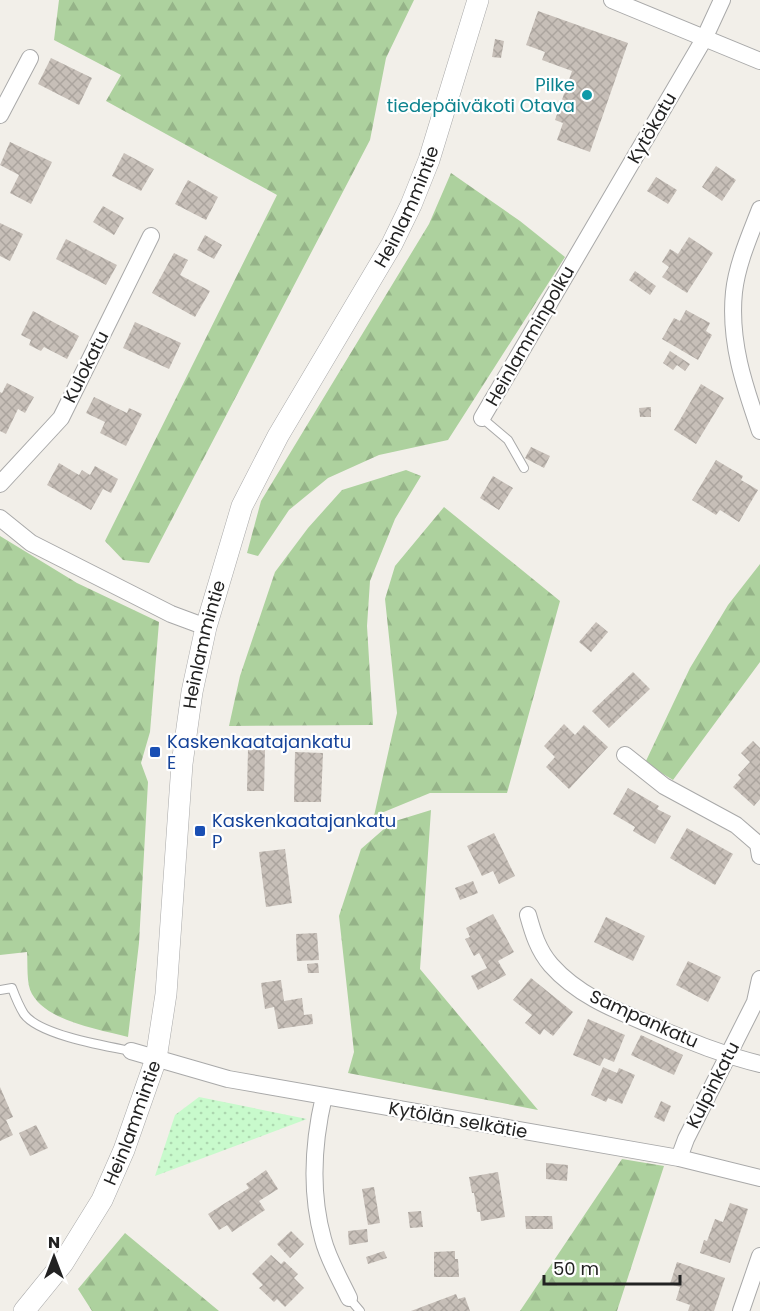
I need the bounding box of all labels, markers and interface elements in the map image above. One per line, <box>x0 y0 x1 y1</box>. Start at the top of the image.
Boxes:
place label: Pilke tiedepäiväkoti Otava <box>387 72 575 118</box>
marker: Pilke tiedepäiväkoti Otava <box>580 88 594 102</box>
street label: Kytökatu <box>621 88 682 168</box>
street label: Heinlammintie <box>368 143 445 272</box>
street label: Heinlamminpolku <box>479 261 580 410</box>
street label: Kulokatu <box>57 326 114 407</box>
street label: Heinlammintie <box>177 577 231 710</box>
place label: Kaskenkaatajankatu E <box>167 729 351 775</box>
marker: Kaskenkaatajankatu E <box>148 745 162 759</box>
place label: Kaskenkaatajankatu P <box>212 808 396 854</box>
marker: Kaskenkaatajankatu P <box>193 824 207 838</box>
street label: Sampankatu <box>586 983 703 1054</box>
street label: Kulpinkatu <box>680 1037 745 1132</box>
street label: Heinlammintie <box>97 1057 167 1189</box>
street label: Kytölän selkätie <box>387 1095 529 1144</box>
north arrow <box>24 1227 84 1287</box>
text: N <box>48 1231 60 1254</box>
scale bar <box>544 1248 680 1286</box>
text: 50 m <box>553 1256 599 1281</box>

